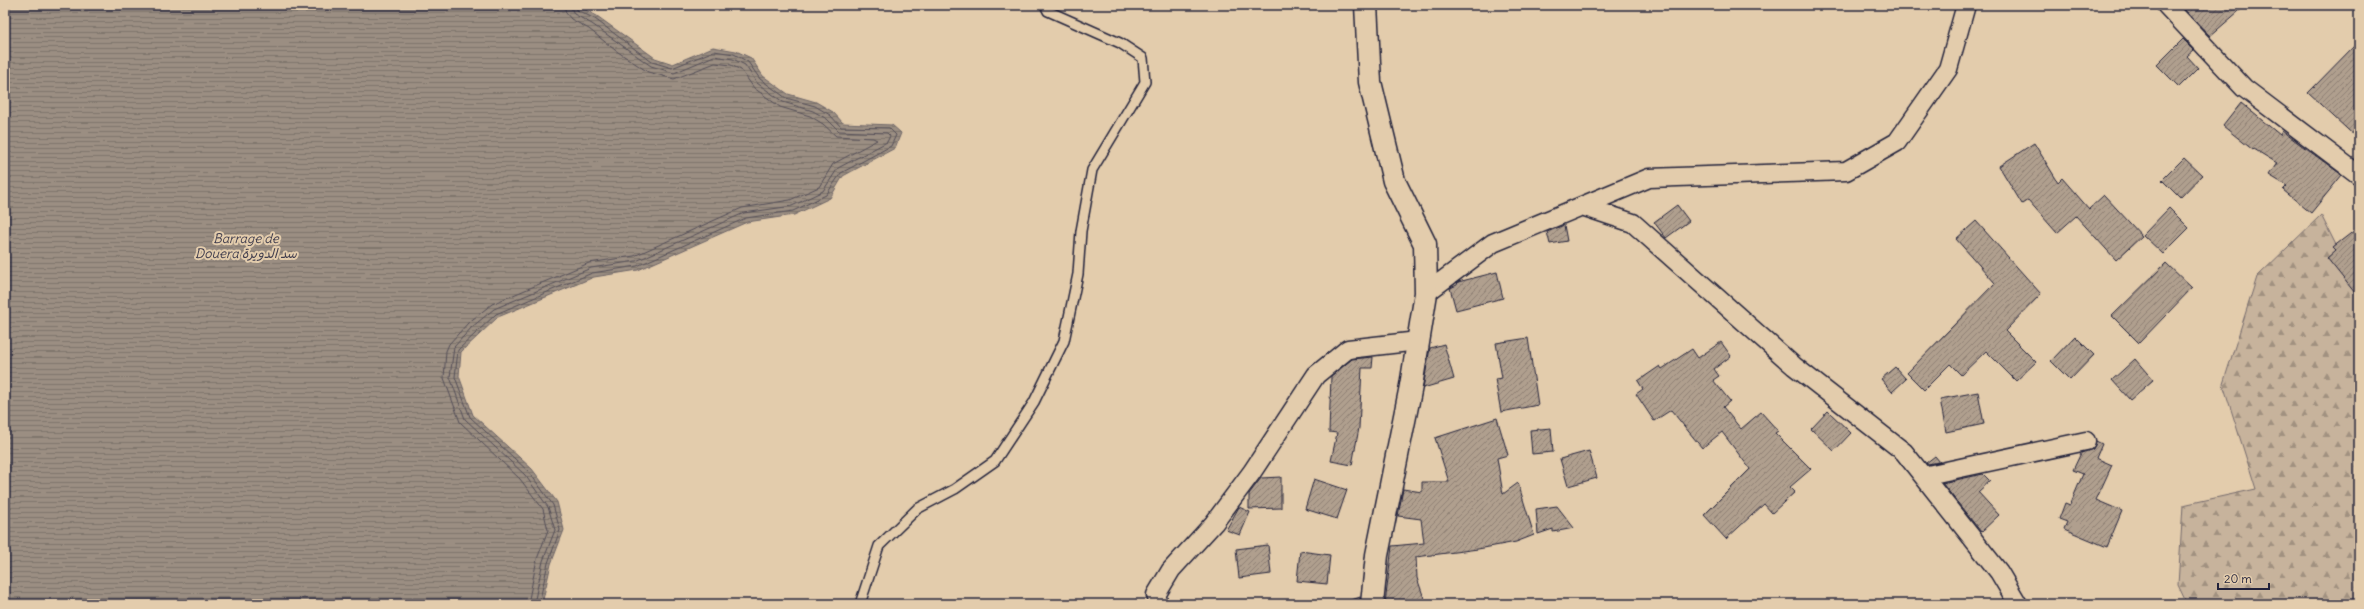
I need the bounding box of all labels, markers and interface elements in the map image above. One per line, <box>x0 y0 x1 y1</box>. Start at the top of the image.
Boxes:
water label: Barrage de Douera سد الدويرة <box>195 230 298 262</box>
scale bar <box>2218 565 2269 591</box>
text: 20 m <box>2224 571 2252 586</box>

